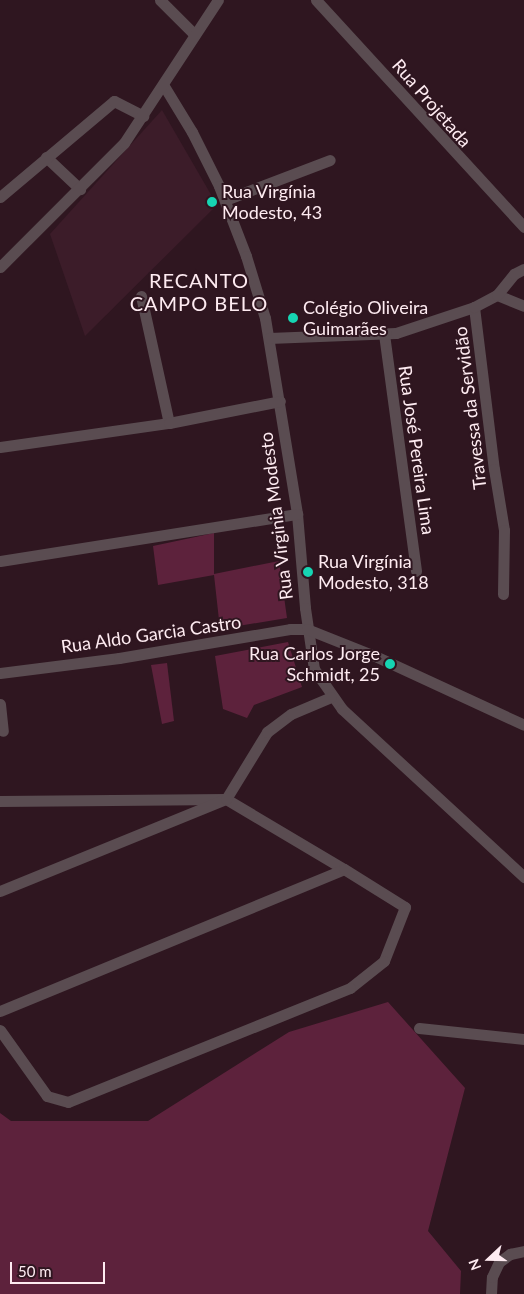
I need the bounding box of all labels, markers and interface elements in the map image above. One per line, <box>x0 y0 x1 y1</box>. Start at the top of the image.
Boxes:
street label: Rua Projetada <box>388 55 476 151</box>
place label: Rua Virgínia Modesto, 43 <box>222 181 322 223</box>
marker: Rua Virgínia Modesto, 43 <box>206 196 218 208</box>
district label: RECANTO CAMPO BELO <box>128 269 270 316</box>
place label: Colégio Oliveira Guimarães <box>303 297 428 340</box>
marker: Colégio Oliveira Guimarães <box>287 312 299 324</box>
street label: Travessa da Servidão <box>449 325 491 491</box>
street label: Rua José Pereira Lima <box>394 364 440 536</box>
street label: Rua Virginia Modesto <box>255 431 297 601</box>
place label: Rua Virgínia Modesto, 318 <box>318 551 429 594</box>
marker: Rua Virgínia Modesto, 318 <box>302 566 314 578</box>
street label: Rua Aldo Garcia Castro <box>59 611 243 657</box>
place label: Rua Carlos Jorge Schmidt, 25 <box>249 643 380 686</box>
marker: Rua Carlos Jorge Schmidt, 25 <box>384 658 396 670</box>
north arrow <box>464 1234 514 1284</box>
scale bar <box>12 1252 108 1284</box>
text: N <box>465 1256 484 1273</box>
text: 50 m <box>18 1262 52 1280</box>

